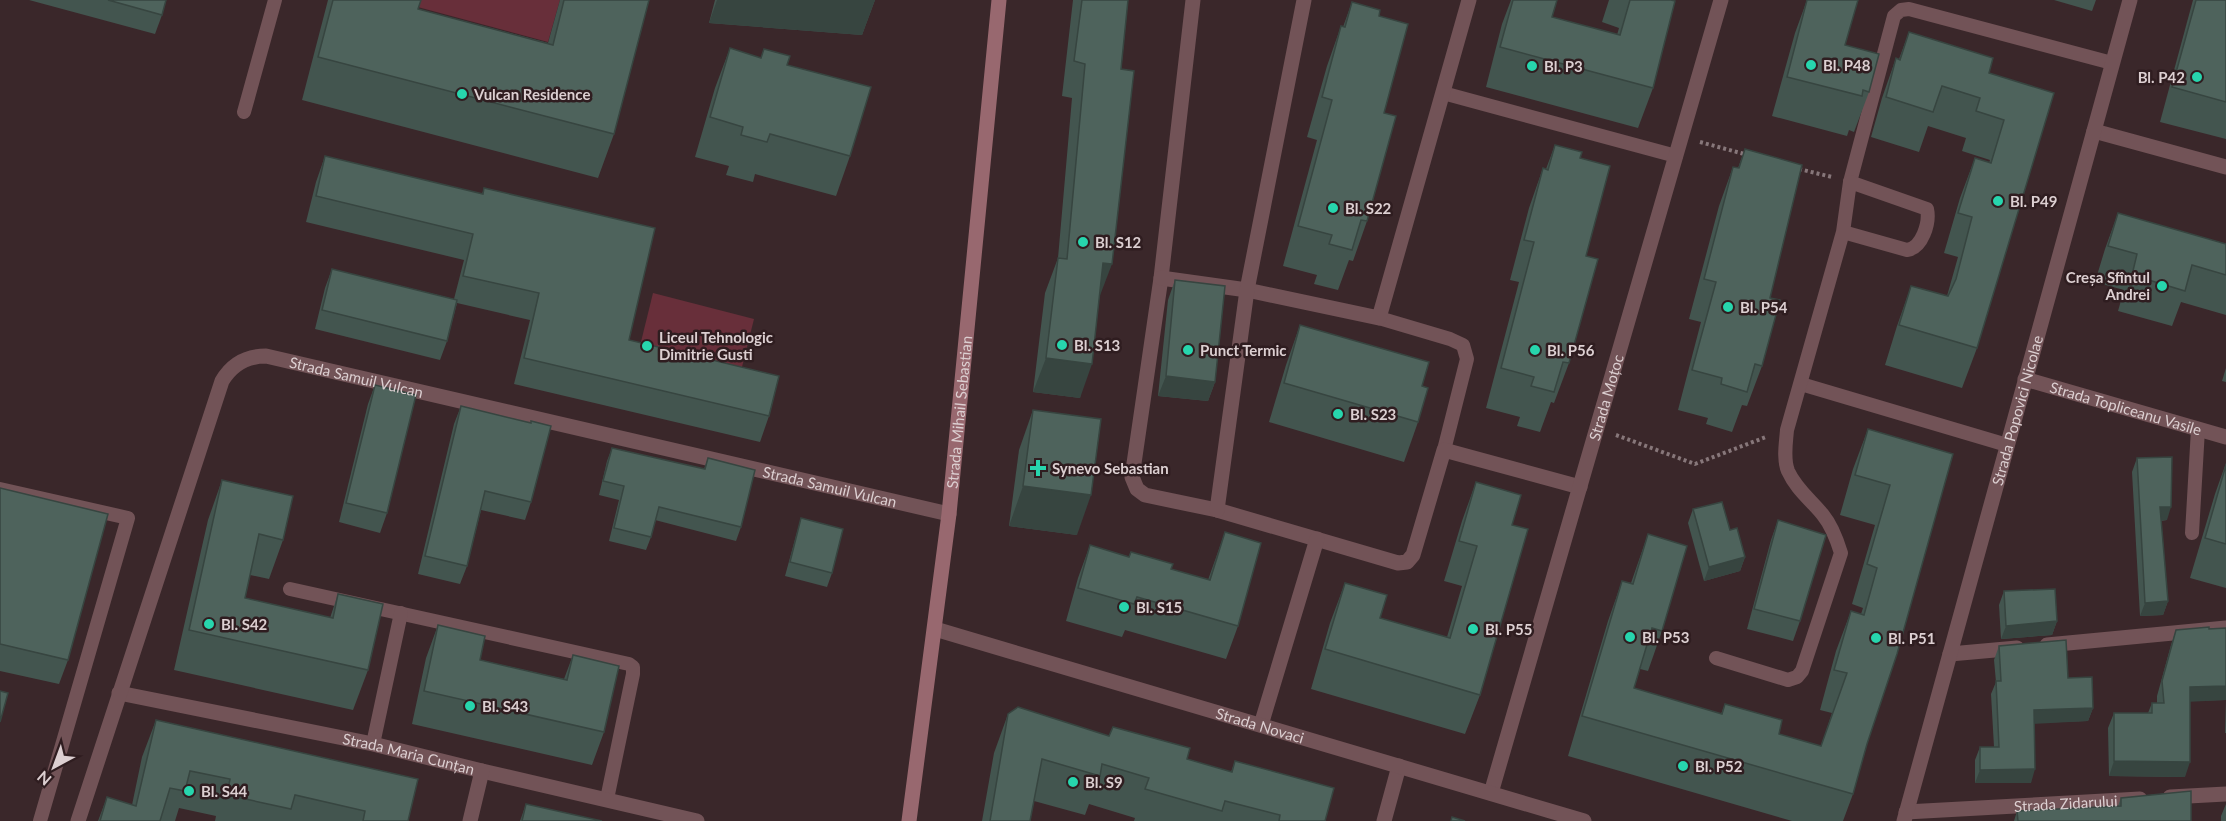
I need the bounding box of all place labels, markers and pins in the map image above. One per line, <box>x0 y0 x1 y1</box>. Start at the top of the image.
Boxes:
place label: Bl. P48 <box>1823 56 1871 74</box>
place label: Bl. P3 <box>1544 57 1583 75</box>
marker: Bl. P48 <box>1804 58 1818 72</box>
marker: Bl. P3 <box>1525 59 1539 73</box>
place label: Bl. P42 <box>2138 68 2185 86</box>
marker: Bl. P42 <box>2190 70 2204 84</box>
place label: Vulcan Residence <box>473 85 590 103</box>
marker: Vulcan Residence <box>455 87 469 101</box>
place label: Bl. P49 <box>2010 192 2057 210</box>
marker: Bl. P49 <box>1991 194 2005 208</box>
place label: Bl. S22 <box>1345 199 1392 217</box>
marker: Bl. S22 <box>1326 201 1340 215</box>
place label: Bl. S12 <box>1095 233 1142 251</box>
marker: Bl. S12 <box>1076 235 1090 249</box>
place label: Creșa Sfîntul Andrei <box>2066 268 2150 303</box>
marker: Creșa Sfîntul Andrei <box>2155 279 2169 293</box>
place label: Bl. P54 <box>1740 298 1788 316</box>
marker: Bl. P54 <box>1721 300 1735 314</box>
place label: Liceul Tehnologic Dimitrie Gusti <box>659 328 773 363</box>
place label: Bl. S13 <box>1074 336 1120 354</box>
marker: Bl. S13 <box>1055 338 1069 352</box>
marker: Liceul Tehnologic Dimitrie Gusti <box>640 339 654 353</box>
place label: Punct Termic <box>1200 341 1287 359</box>
place label: Bl. P56 <box>1547 341 1595 359</box>
marker: Punct Termic <box>1181 343 1195 357</box>
marker: Bl. P56 <box>1528 343 1542 357</box>
place label: Bl. S23 <box>1350 405 1396 423</box>
marker: Bl. S23 <box>1331 407 1345 421</box>
marker: Synevo Sebastian <box>1029 459 1047 477</box>
place label: Synevo Sebastian <box>1052 459 1169 477</box>
place label: Bl. S15 <box>1136 598 1182 616</box>
marker: Bl. S15 <box>1117 600 1131 614</box>
place label: Bl. S42 <box>221 615 268 633</box>
marker: Bl. S42 <box>202 617 216 631</box>
place label: Bl. P55 <box>1485 620 1532 638</box>
marker: Bl. P55 <box>1466 622 1480 636</box>
place label: Bl. P53 <box>1642 628 1689 646</box>
place label: Bl. P51 <box>1888 629 1935 647</box>
marker: Bl. P53 <box>1623 630 1637 644</box>
marker: Bl. P51 <box>1869 631 1883 645</box>
place label: Bl. S43 <box>482 697 528 715</box>
marker: Bl. S43 <box>463 699 477 713</box>
place label: Bl. P52 <box>1695 757 1743 775</box>
marker: Bl. P52 <box>1676 759 1690 773</box>
place label: Bl. S9 <box>1085 773 1123 791</box>
marker: Bl. S9 <box>1066 775 1080 789</box>
place label: Bl. S44 <box>201 782 248 800</box>
marker: Bl. S44 <box>182 784 196 798</box>

